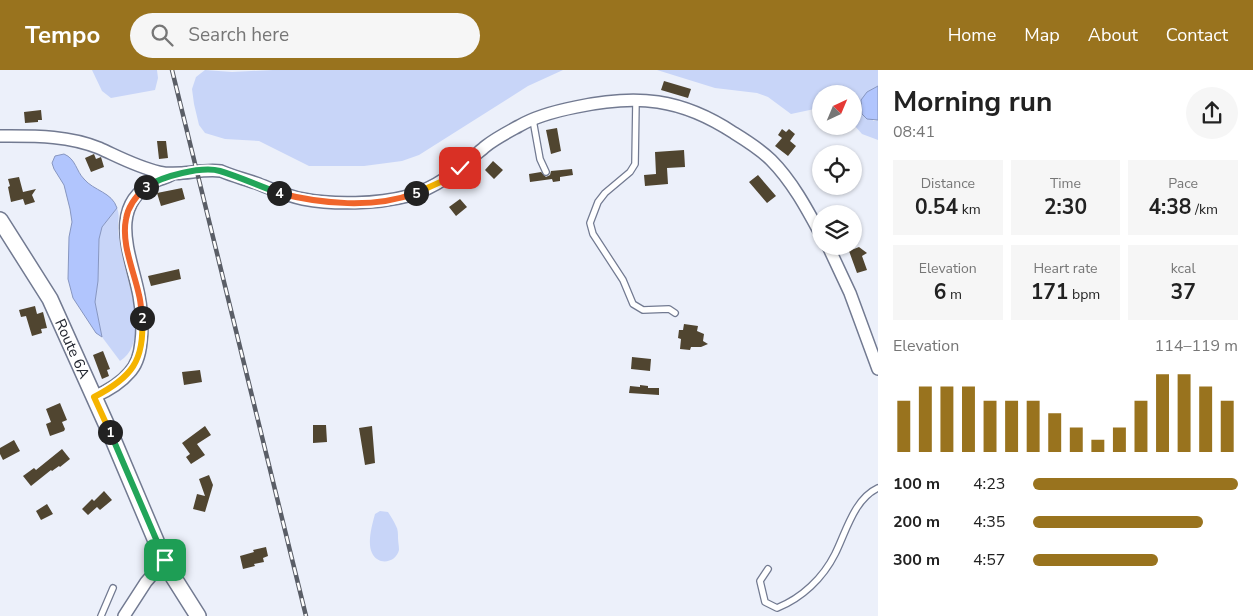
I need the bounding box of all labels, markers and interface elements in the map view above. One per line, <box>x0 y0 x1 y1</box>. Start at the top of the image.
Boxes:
search box <box>130 13 480 58</box>
text: Tempo <box>25 19 100 51</box>
icon: search <box>148 21 176 49</box>
text: Search here <box>188 22 289 48</box>
text: Home <box>948 23 996 47</box>
text: Map <box>1024 23 1060 47</box>
text: About <box>1088 23 1138 47</box>
text: Contact <box>1166 23 1228 47</box>
text: Morning run <box>893 83 1052 121</box>
north arrow <box>812 85 862 135</box>
map controls <box>812 85 862 255</box>
button: share <box>1186 87 1238 139</box>
text: 08:41 <box>893 121 935 143</box>
button: locate <box>812 145 862 195</box>
pin <box>439 147 481 189</box>
icon: check <box>446 154 474 182</box>
pin: 3 <box>134 174 158 200</box>
text: Distance <box>921 174 975 193</box>
text: Time <box>1050 174 1081 193</box>
text: Pace <box>1168 174 1198 193</box>
text: 3 <box>142 178 151 197</box>
pin: 4 <box>266 180 292 206</box>
pin: 5 <box>404 180 428 206</box>
text: 4 <box>275 184 284 203</box>
text: 5 <box>412 184 421 203</box>
text: 0.54 <box>915 193 958 221</box>
text: 2:30 <box>1044 193 1087 221</box>
text: 4:38 <box>1148 193 1191 221</box>
text: km <box>958 200 981 219</box>
text: /km <box>1191 200 1218 219</box>
button: layers <box>812 205 862 255</box>
text: Elevation <box>919 259 977 278</box>
text: Heart rate <box>1033 259 1098 278</box>
text: kcal <box>1171 259 1196 278</box>
text: 6 <box>934 278 946 306</box>
text: 171 <box>1031 278 1068 306</box>
text: 37 <box>1171 278 1196 306</box>
text: m <box>946 285 962 304</box>
text: bpm <box>1068 285 1100 304</box>
pin: 2 <box>130 306 154 330</box>
text: 2 <box>138 309 147 328</box>
street label: Route 6A <box>50 316 95 382</box>
text: Elevation <box>893 335 959 357</box>
text: 114–119 m <box>1155 335 1238 357</box>
pin: 1 <box>98 420 122 444</box>
text: 1 <box>106 423 115 442</box>
text: 100 m <box>893 473 940 495</box>
text: 4:23 <box>973 473 1005 495</box>
text: 200 m <box>893 511 940 533</box>
text: 4:35 <box>973 511 1005 533</box>
pin <box>144 539 186 581</box>
icon: arrive <box>151 546 179 574</box>
text: 300 m <box>893 549 940 571</box>
text: 4:57 <box>973 549 1005 571</box>

